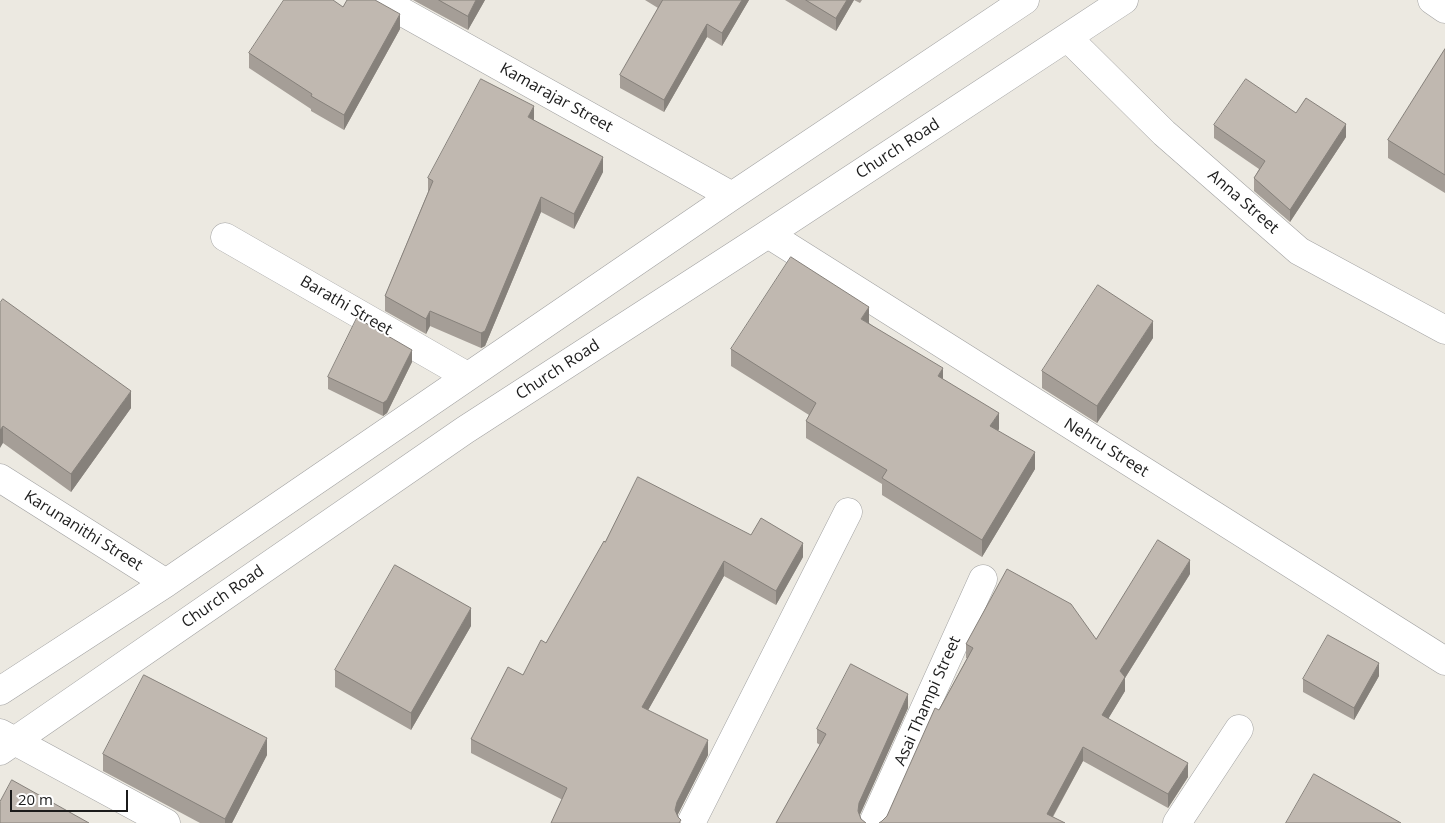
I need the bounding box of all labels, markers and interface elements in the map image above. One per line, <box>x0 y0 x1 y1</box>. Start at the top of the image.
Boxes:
street label: Kamarajar Street <box>496 59 616 137</box>
street label: Church Road <box>852 115 944 183</box>
street label: Anna Street <box>1204 166 1282 238</box>
street label: Barathi Street <box>297 272 395 340</box>
street label: Church Road <box>512 336 604 404</box>
street label: Nehru Street <box>1060 414 1152 482</box>
street label: Karunanithi Street <box>20 487 146 575</box>
street label: Church Road <box>178 562 268 632</box>
street label: Asai Thampi Street <box>891 633 965 769</box>
scale bar <box>12 780 130 812</box>
text: 20 m <box>18 789 53 809</box>

